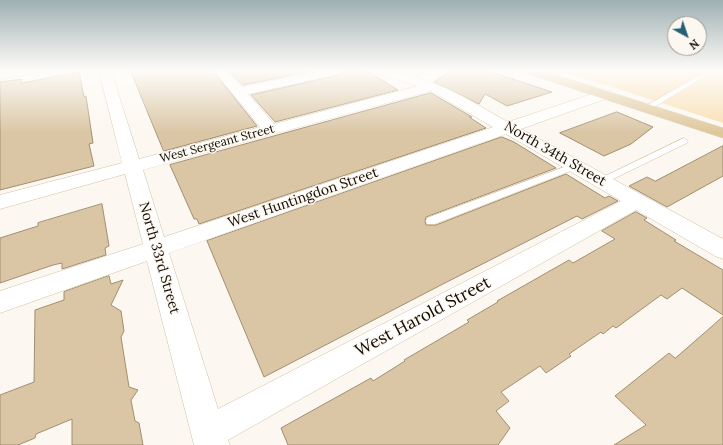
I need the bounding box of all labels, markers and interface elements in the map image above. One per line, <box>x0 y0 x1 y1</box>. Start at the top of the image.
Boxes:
north arrow <box>667 16 707 56</box>
text: N <box>686 36 702 53</box>
street label: North 34th Street <box>501 118 609 190</box>
street label: West Sergeant Street <box>158 122 276 166</box>
street label: West Huntingdon Street <box>226 164 380 232</box>
street label: North 33rd Street <box>135 200 183 316</box>
street label: West Harold Street <box>352 273 494 361</box>

